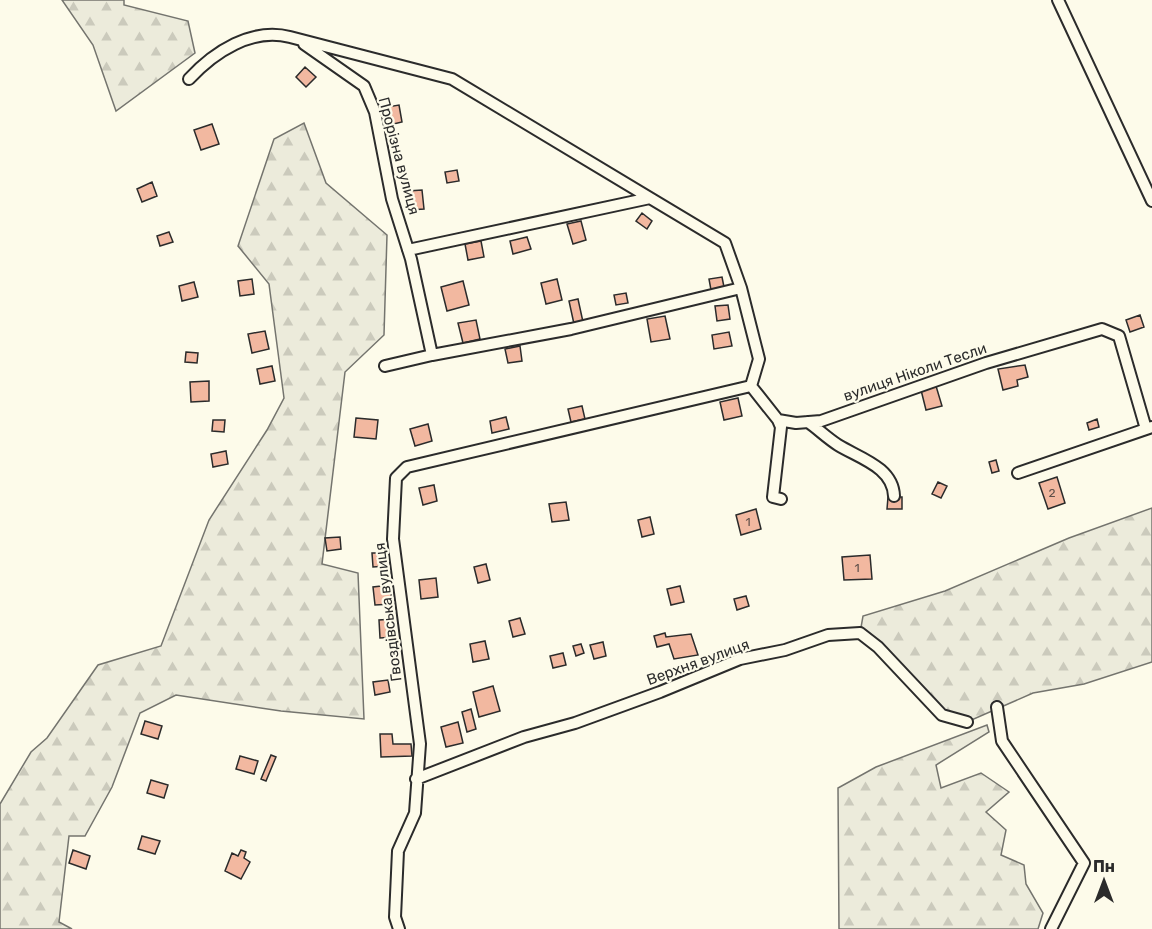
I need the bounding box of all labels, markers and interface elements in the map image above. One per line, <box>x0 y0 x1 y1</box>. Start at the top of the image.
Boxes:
street label: Прорізна вулиця <box>375 95 423 217</box>
street label: вулиця Ніколи Тесли <box>841 339 989 405</box>
house number: 2 <box>1048 486 1056 500</box>
house number: 1 <box>745 515 751 529</box>
street label: Гвоздівська вулиця <box>371 542 405 682</box>
house number: 1 <box>854 561 860 575</box>
street label: Верхня вулиця <box>644 635 752 689</box>
north arrow <box>1074 851 1134 911</box>
text: Пн <box>1093 857 1115 876</box>

